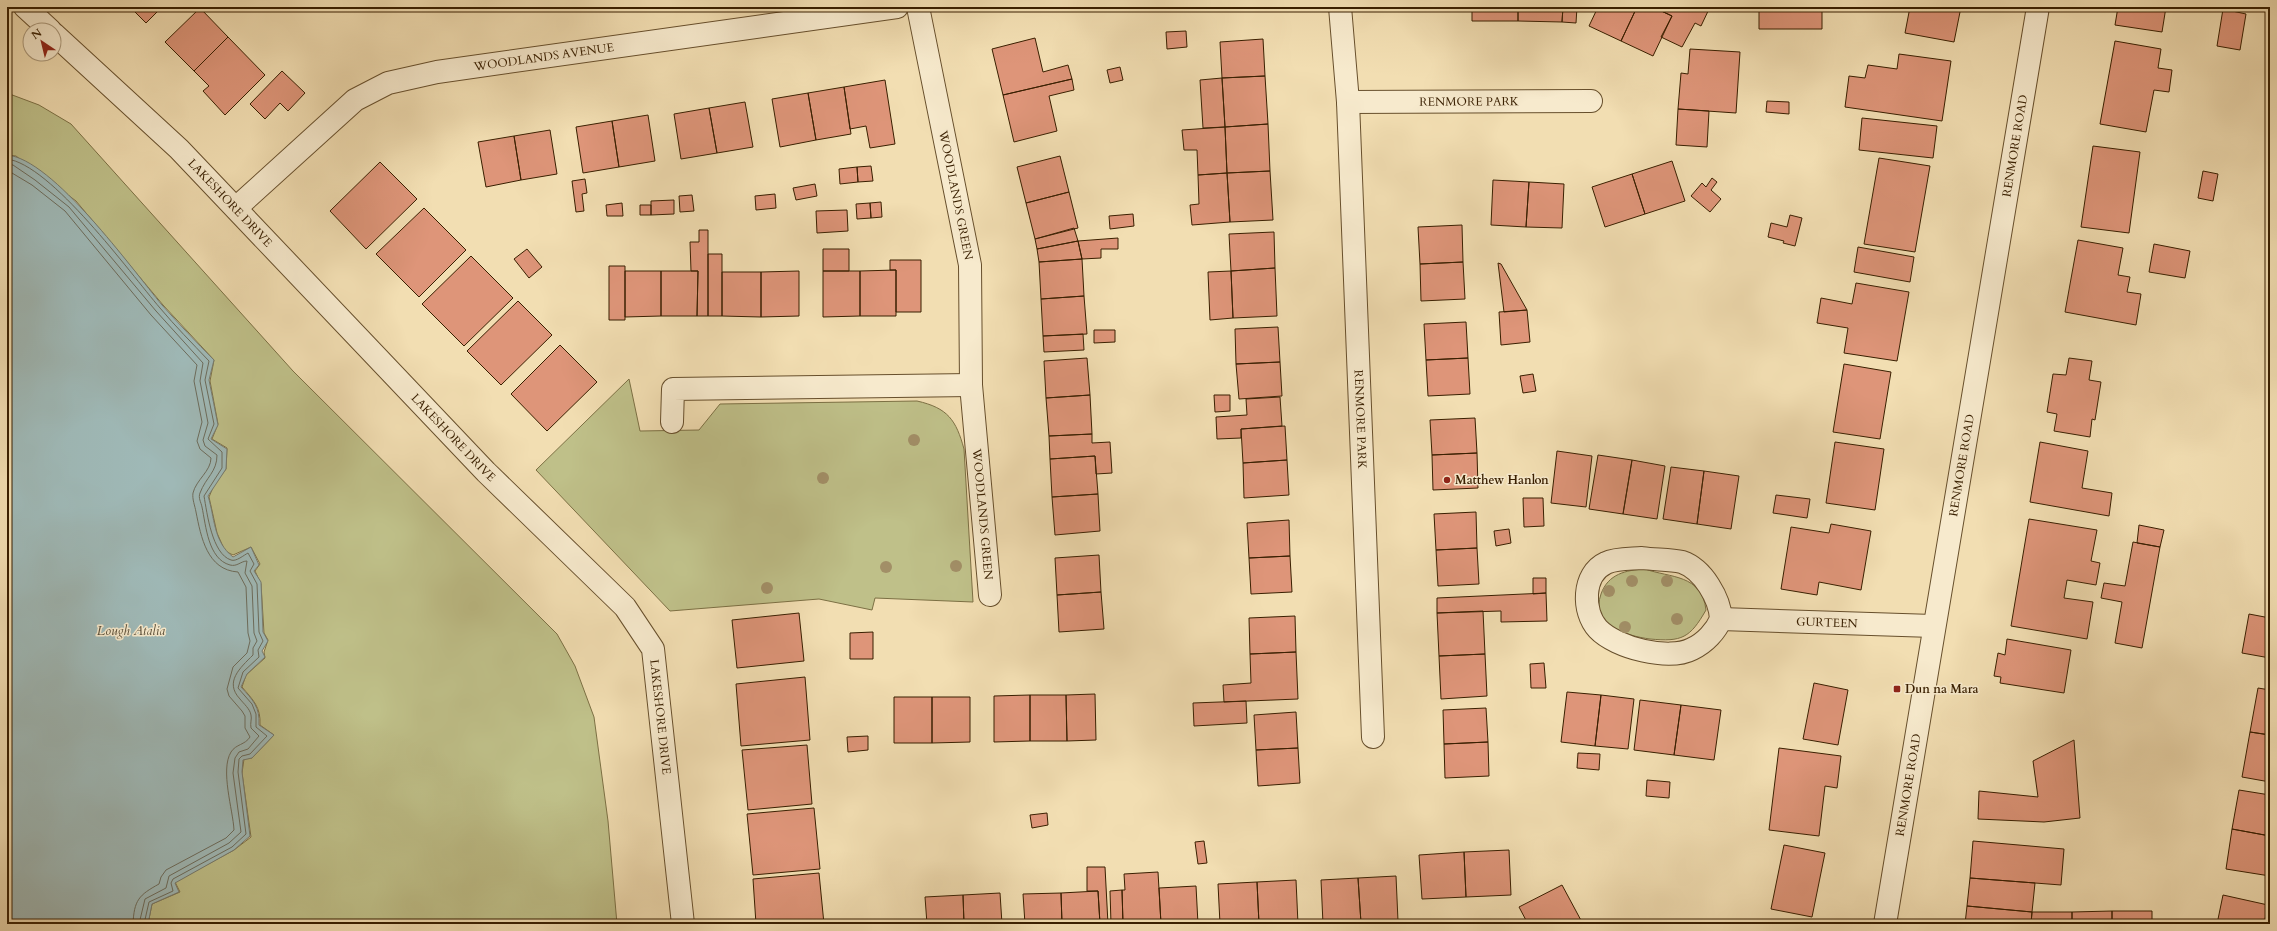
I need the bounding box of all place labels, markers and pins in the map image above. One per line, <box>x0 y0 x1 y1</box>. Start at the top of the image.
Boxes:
place label: Matthew Hanlon <box>1455 472 1549 488</box>
marker: Matthew Hanlon <box>1442 475 1452 485</box>
place label: Dun na Mara <box>1905 681 1979 697</box>
marker: Dun na Mara <box>1892 684 1902 694</box>

